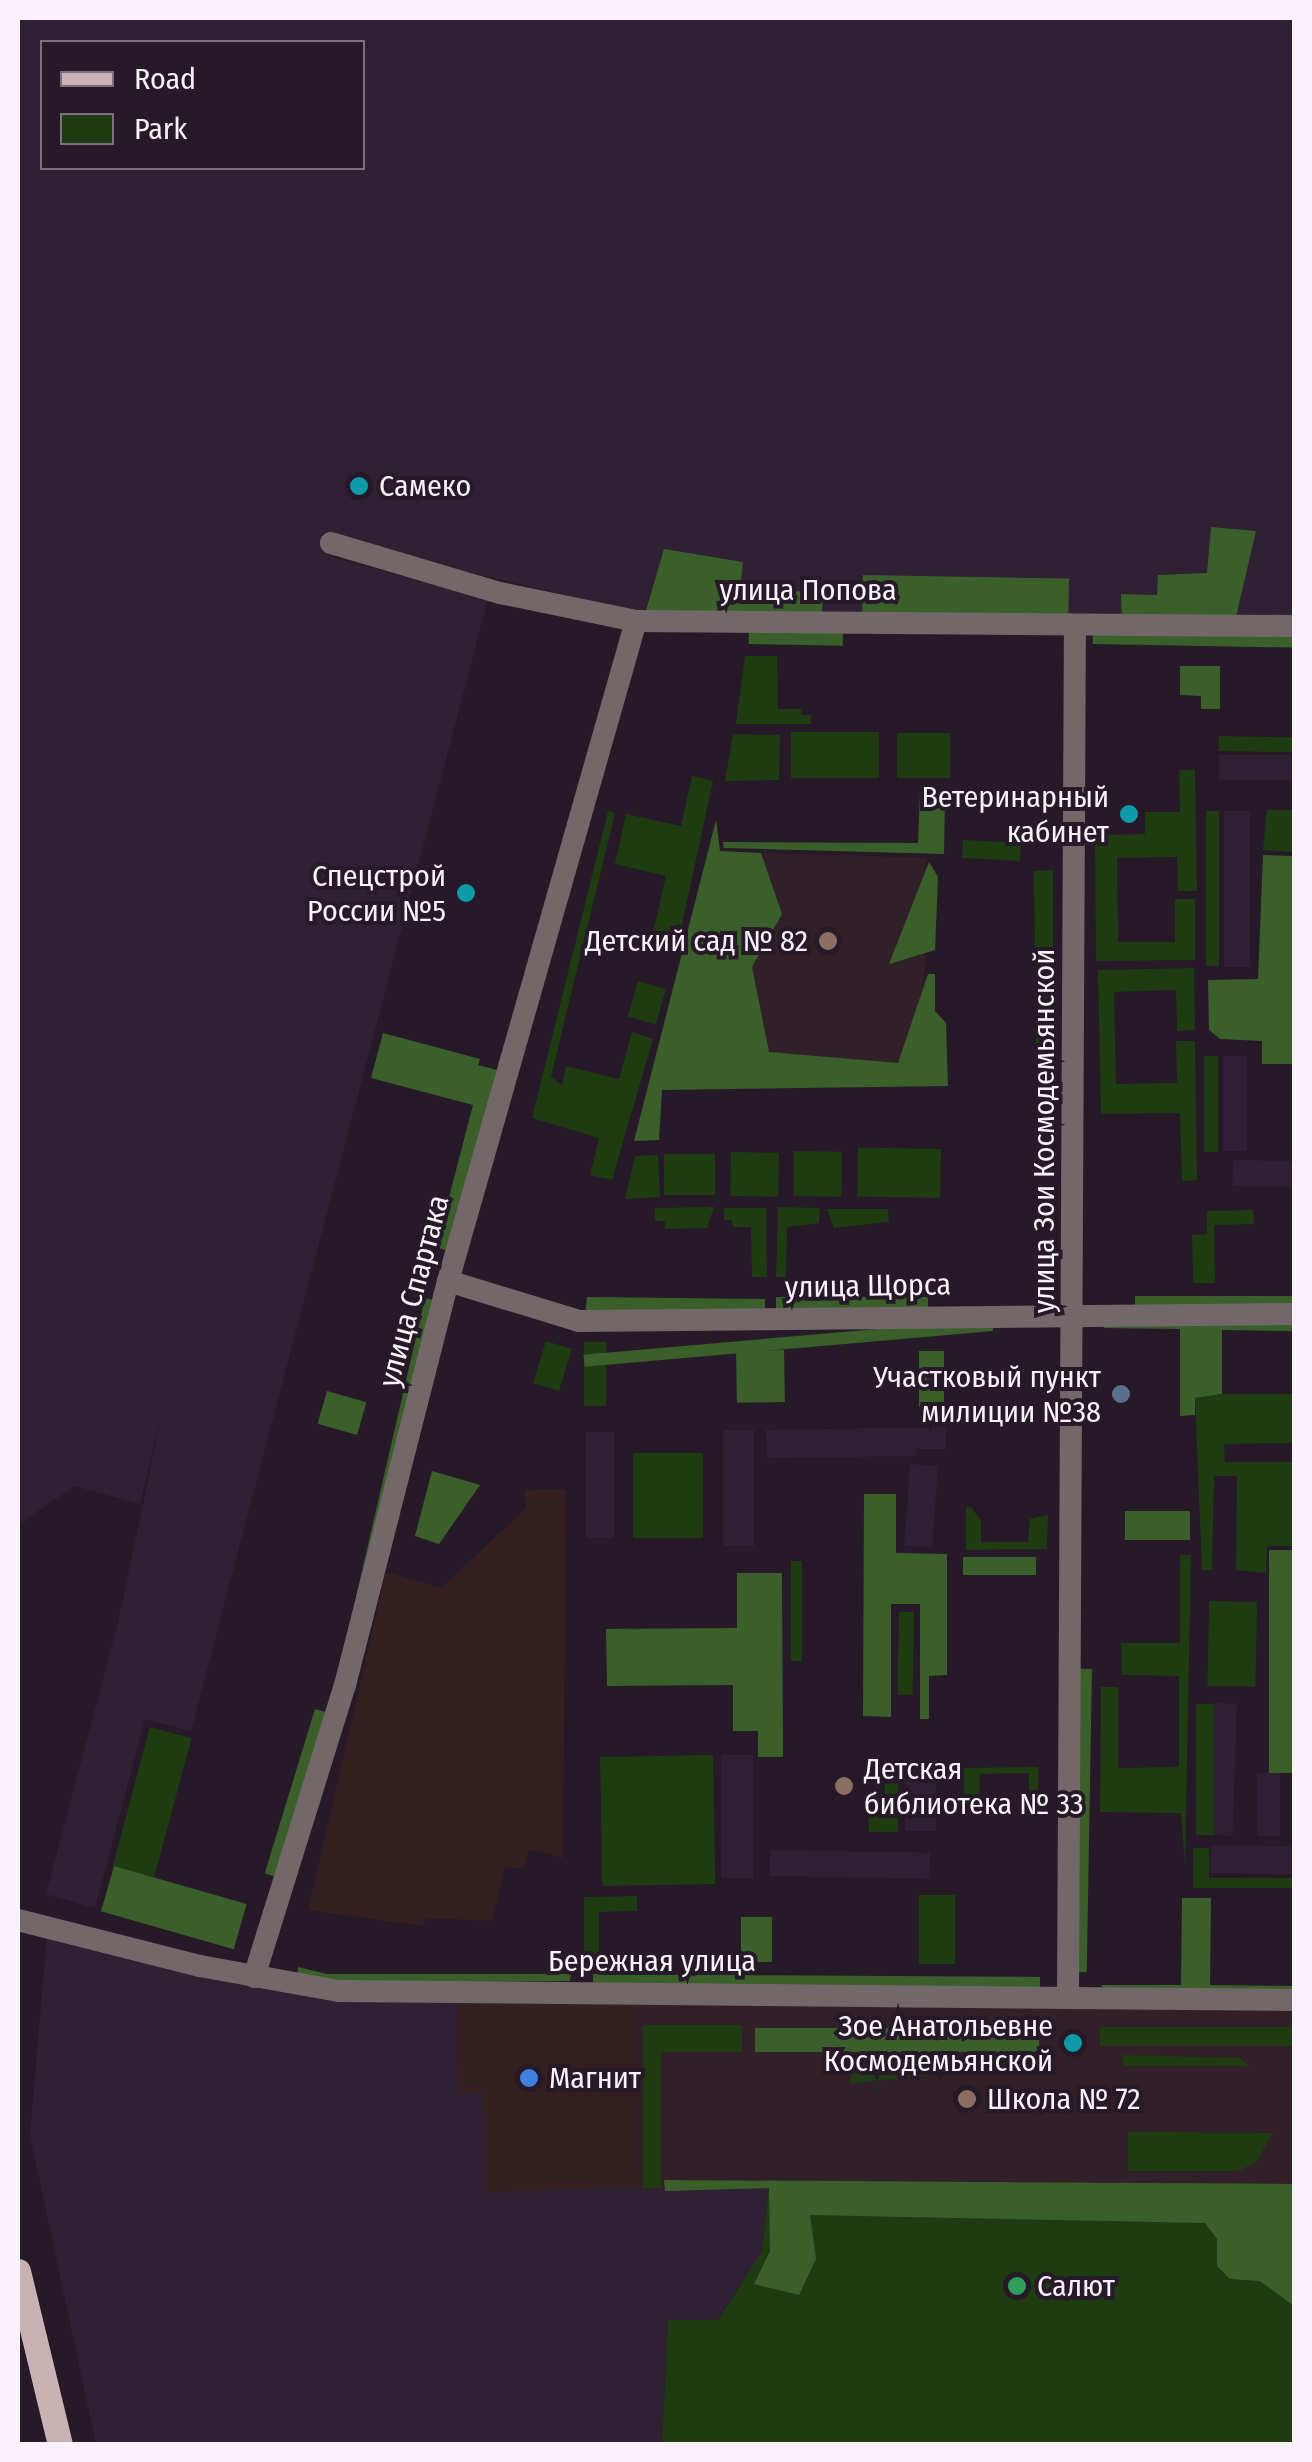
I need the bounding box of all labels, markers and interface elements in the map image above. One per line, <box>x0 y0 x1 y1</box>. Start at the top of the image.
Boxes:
legend <box>40 40 365 170</box>
text: Road <box>134 61 196 97</box>
text: Park <box>134 111 187 147</box>
place label: Самеко <box>379 468 471 504</box>
marker: Самеко <box>348 475 370 497</box>
street label: улица Попова <box>719 572 897 608</box>
place label: Ветеринарный кабинет <box>921 779 1109 850</box>
marker: Ветеринарный кабинет <box>1118 803 1140 825</box>
place label: Спецстрой России №5 <box>307 858 446 928</box>
marker: Спецстрой России №5 <box>455 882 477 904</box>
place label: Детский сад № 82 <box>585 923 808 959</box>
marker: Детский сад № 82 <box>817 930 839 952</box>
street label: улица Зои Космодемьянской <box>1026 949 1062 1313</box>
street label: улица Спартака <box>371 1191 457 1391</box>
street label: улица Щорса <box>785 1267 951 1305</box>
place label: Участковый пункт милиции №38 <box>873 1359 1101 1430</box>
marker: Участковый пункт милиции №38 <box>1110 1383 1132 1405</box>
place label: Детская библиотека № 33 <box>864 1751 1083 1822</box>
marker: Детская библиотека № 33 <box>833 1775 855 1797</box>
street label: Бережная улица <box>548 1943 756 1979</box>
place label: Зое Анатольевне Космодемьянской <box>824 2008 1053 2078</box>
marker: Зое Анатольевне Космодемьянской <box>1062 2032 1084 2054</box>
place label: Магнит <box>549 2060 641 2096</box>
marker: Магнит <box>518 2067 540 2089</box>
place label: Школа № 72 <box>987 2081 1140 2117</box>
marker: Школа № 72 <box>956 2088 978 2110</box>
place label: Салют <box>1037 2268 1115 2304</box>
marker: Салют <box>1006 2275 1028 2297</box>

